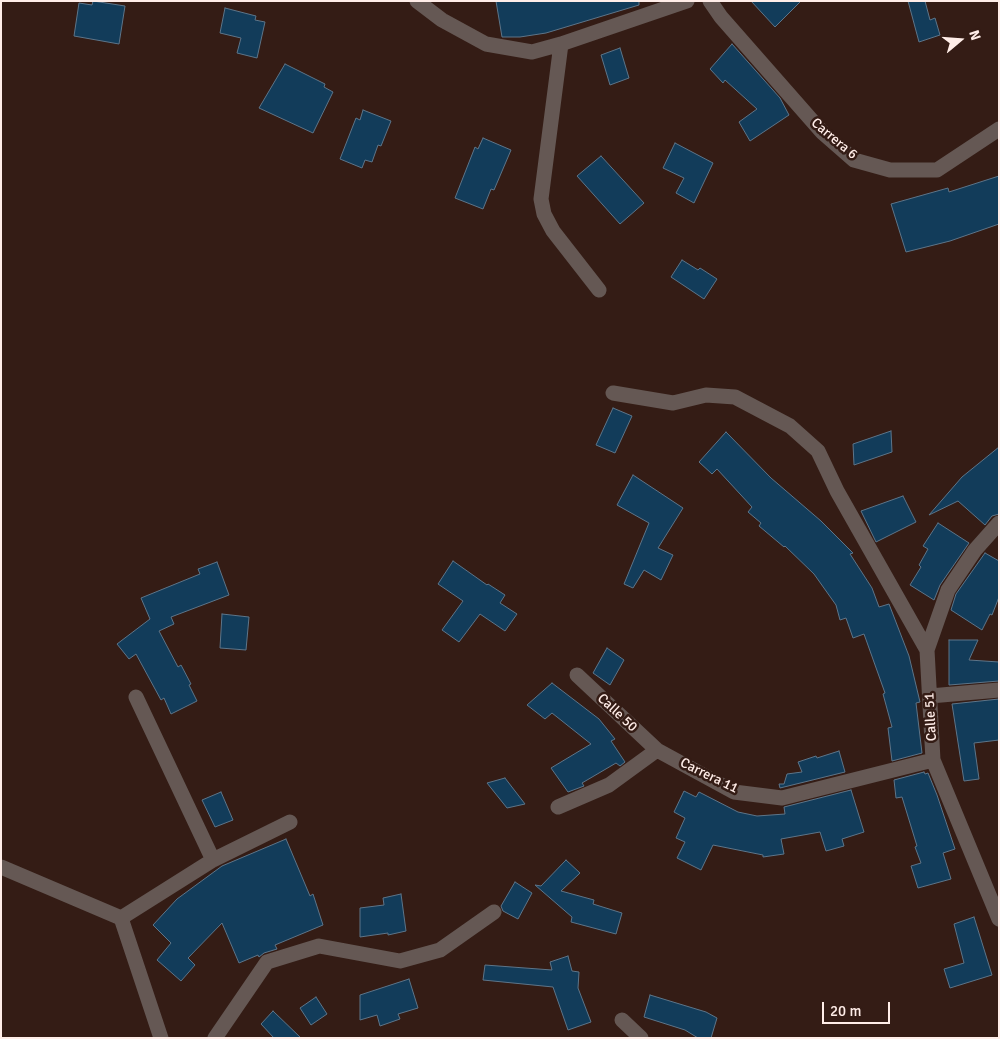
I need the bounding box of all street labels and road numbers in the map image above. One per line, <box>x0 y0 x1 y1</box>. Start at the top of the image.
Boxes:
street label: Carrera 6 <box>807 115 861 163</box>
street label: Calle 50 <box>594 690 640 736</box>
street label: Calle 51 <box>921 692 941 742</box>
street label: Carrera 11 <box>677 755 741 797</box>

